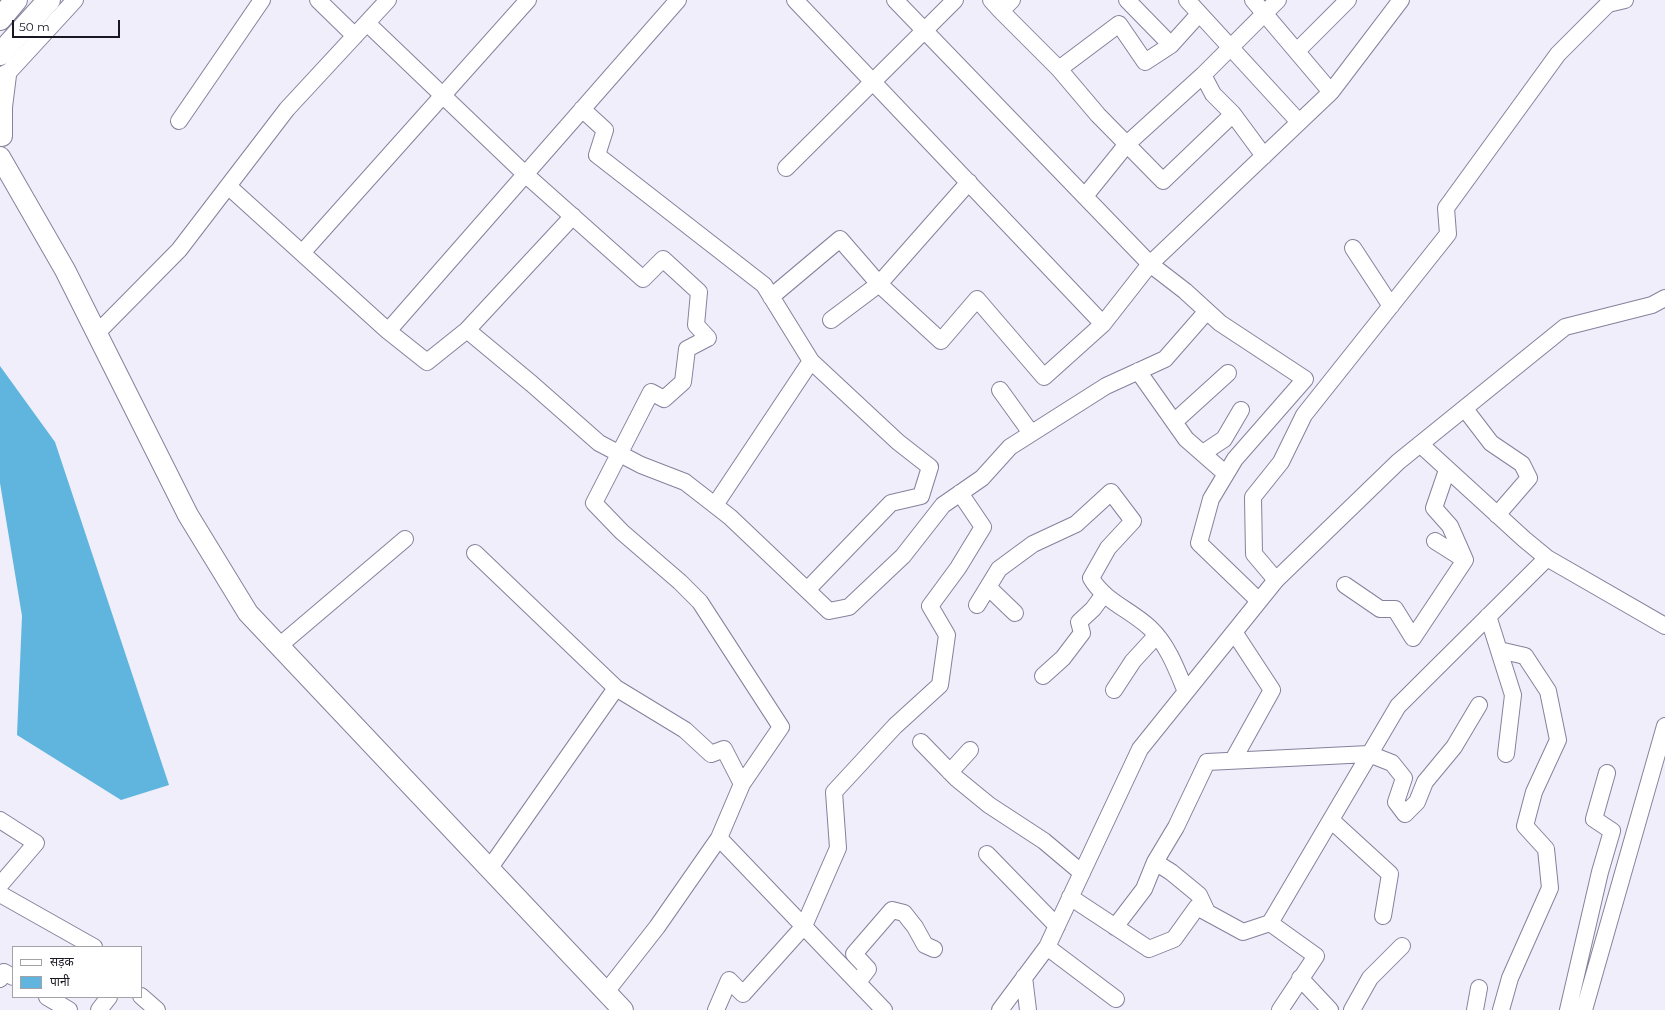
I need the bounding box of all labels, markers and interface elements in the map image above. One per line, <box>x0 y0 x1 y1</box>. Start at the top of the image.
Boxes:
scale bar <box>14 12 122 38</box>
text: 50 m <box>19 19 50 34</box>
legend <box>12 946 142 998</box>
text: सड़क <box>50 954 74 969</box>
text: पानी <box>50 974 70 989</box>

